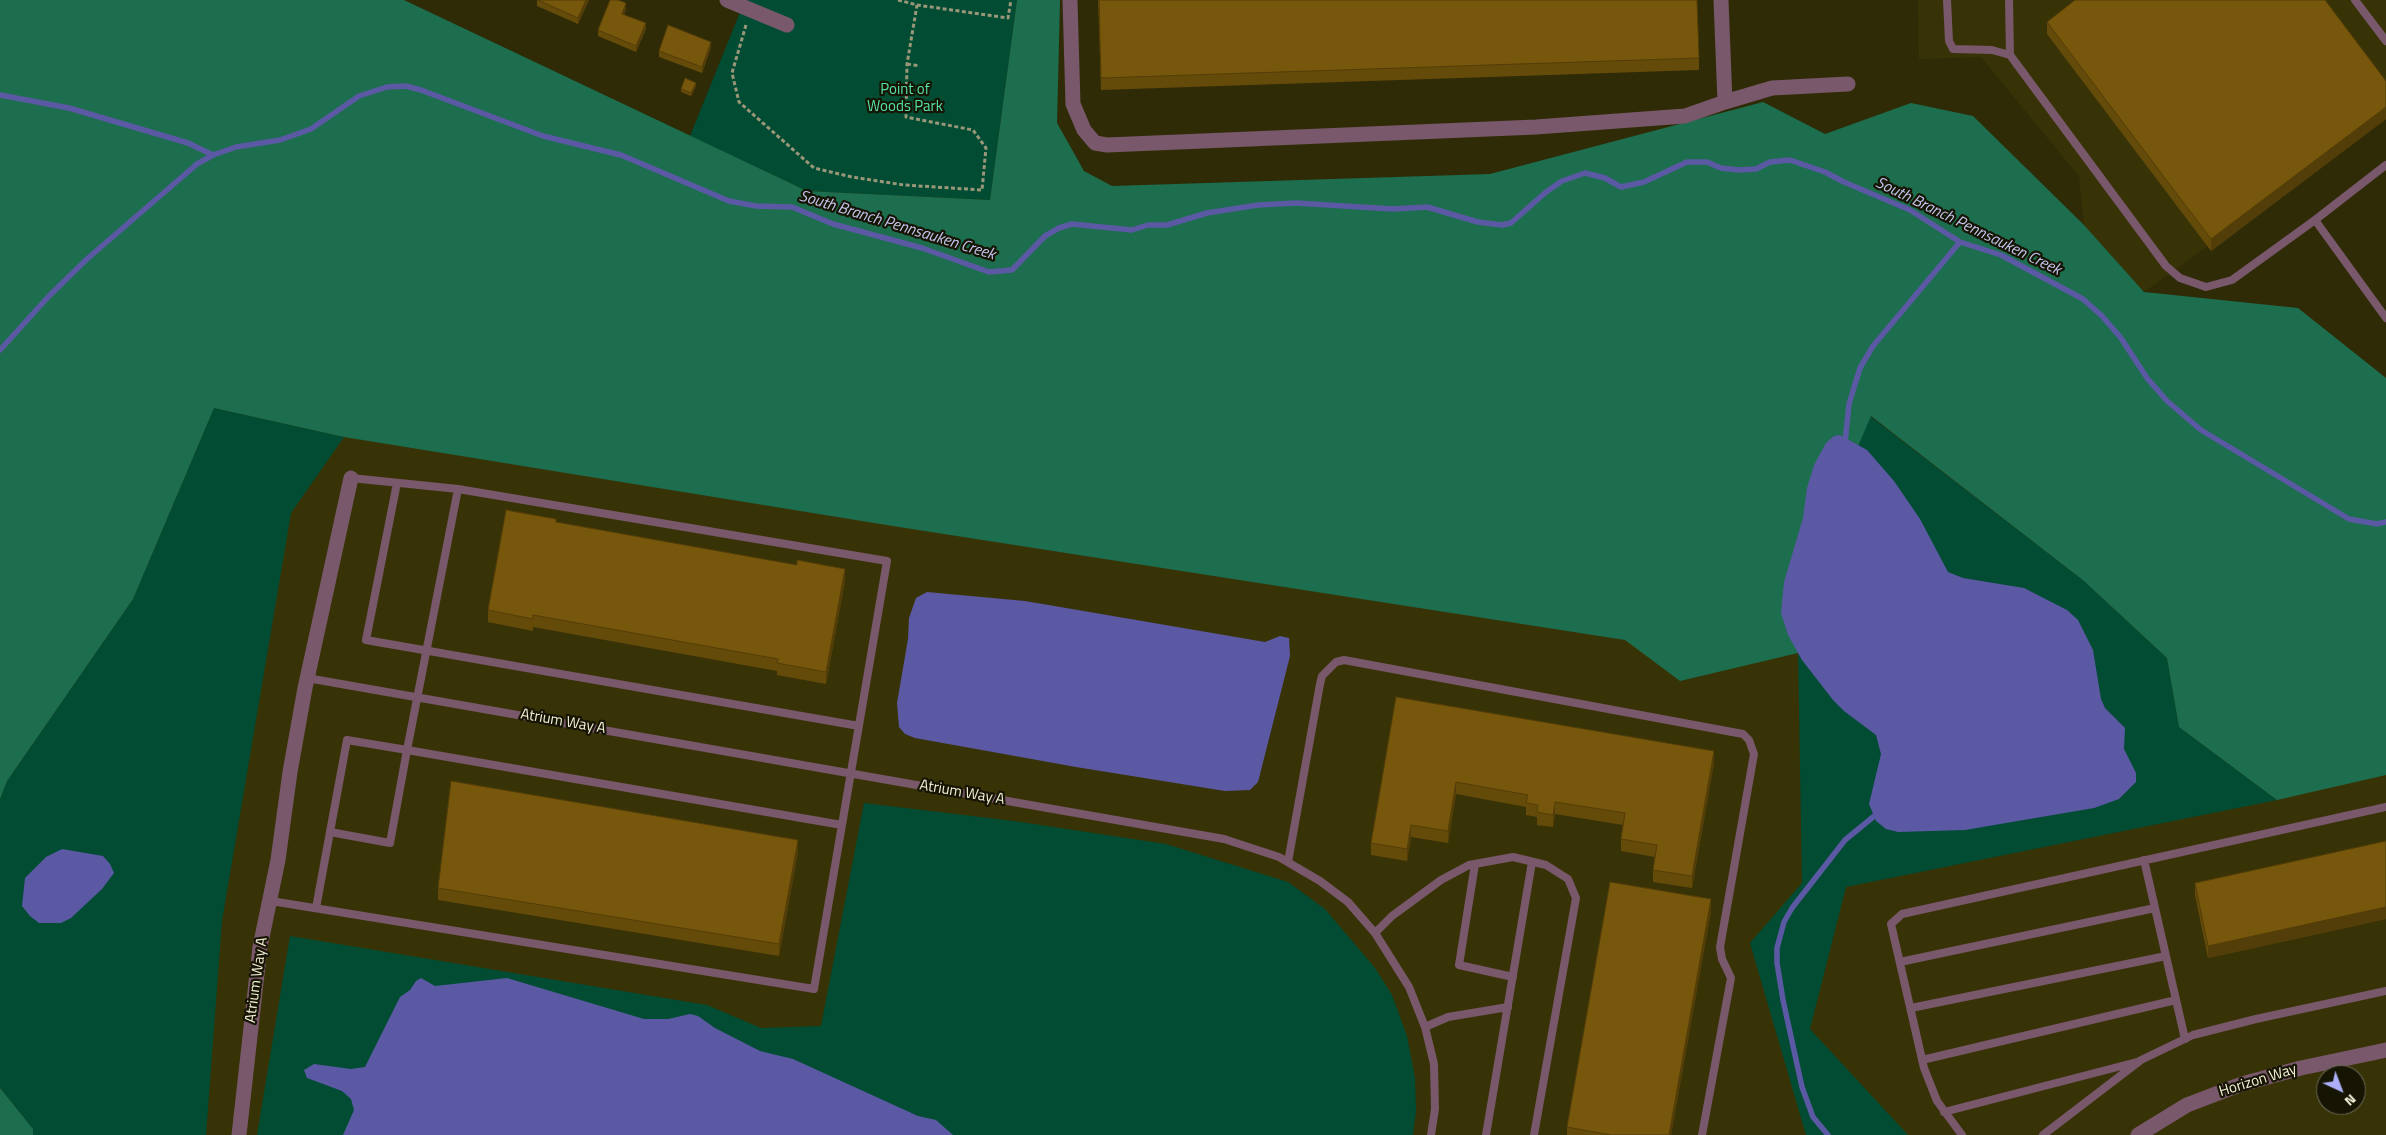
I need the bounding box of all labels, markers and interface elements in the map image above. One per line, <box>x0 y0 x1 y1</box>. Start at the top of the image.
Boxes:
park label: Point of Woods Park <box>867 81 943 116</box>
water label: South Branch Pennsauken Creek <box>1872 174 2064 280</box>
water label: South Branch Pennsauken Creek <box>797 187 997 265</box>
street label: Atrium Way A <box>519 706 607 738</box>
street label: Atrium Way A <box>918 777 1006 809</box>
street label: Atrium Way A <box>242 936 272 1024</box>
street label: Horizon Way <box>2217 1061 2299 1101</box>
north arrow <box>2316 1065 2366 1115</box>
text: N <box>2340 1090 2362 1112</box>

